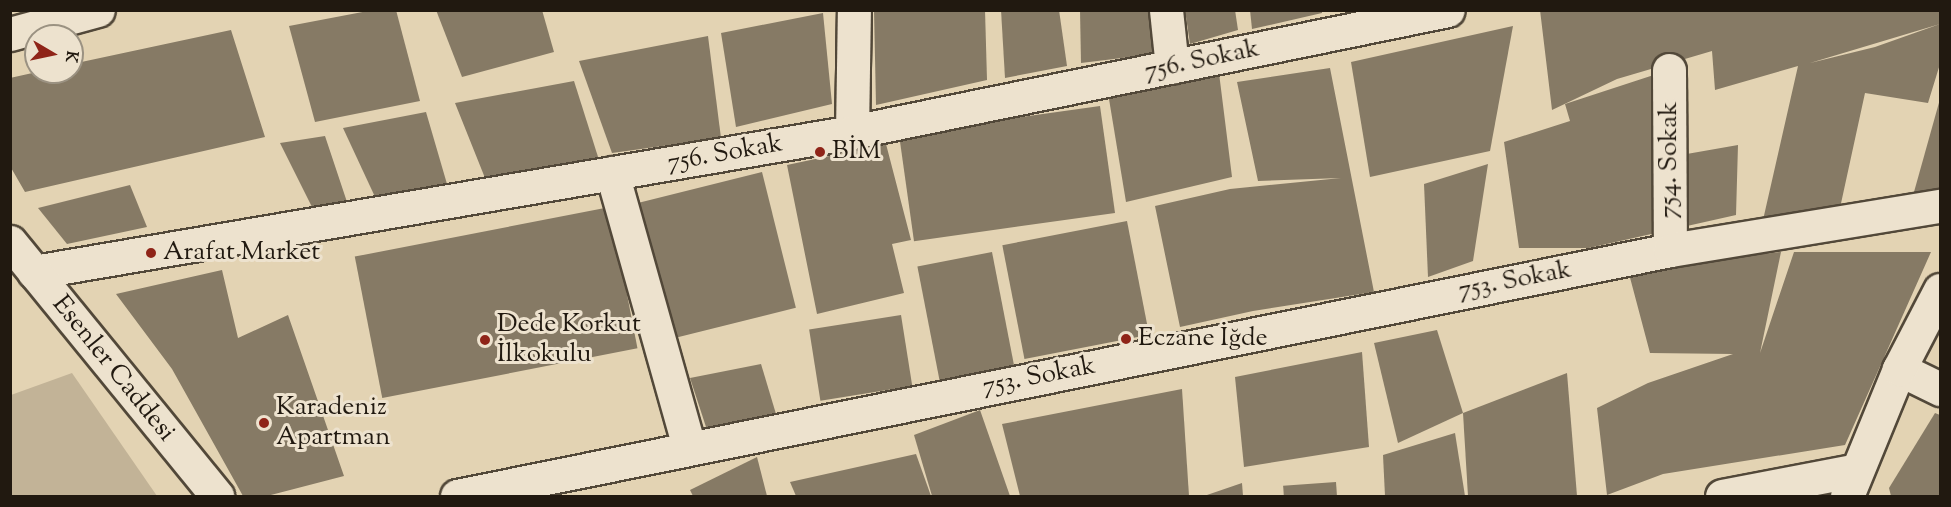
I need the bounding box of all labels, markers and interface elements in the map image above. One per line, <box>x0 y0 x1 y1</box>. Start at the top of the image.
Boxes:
north arrow <box>24 24 84 84</box>
street label: 756. Sokak <box>1142 34 1262 88</box>
text: K <box>58 49 83 64</box>
street label: 754. Sokak <box>1654 101 1686 219</box>
street label: 756. Sokak <box>665 129 785 179</box>
place label: BİM <box>832 136 881 168</box>
marker: BİM <box>813 145 827 159</box>
place label: Arafat Market <box>163 237 320 269</box>
marker: Arafat Market <box>144 246 158 260</box>
street label: 753. Sokak <box>1456 255 1574 307</box>
street label: Esenler Caddesi <box>45 290 181 448</box>
place label: Dede Korkut İlkokulu <box>497 309 641 370</box>
place label: Eczane İğde <box>1138 323 1268 355</box>
marker: Eczane İğde <box>1119 332 1133 346</box>
marker: Dede Korkut İlkokulu <box>478 333 492 347</box>
street label: 753. Sokak <box>980 351 1098 403</box>
place label: Karadeniz Apartman <box>276 392 390 454</box>
marker: Karadeniz Apartman <box>257 416 271 430</box>

